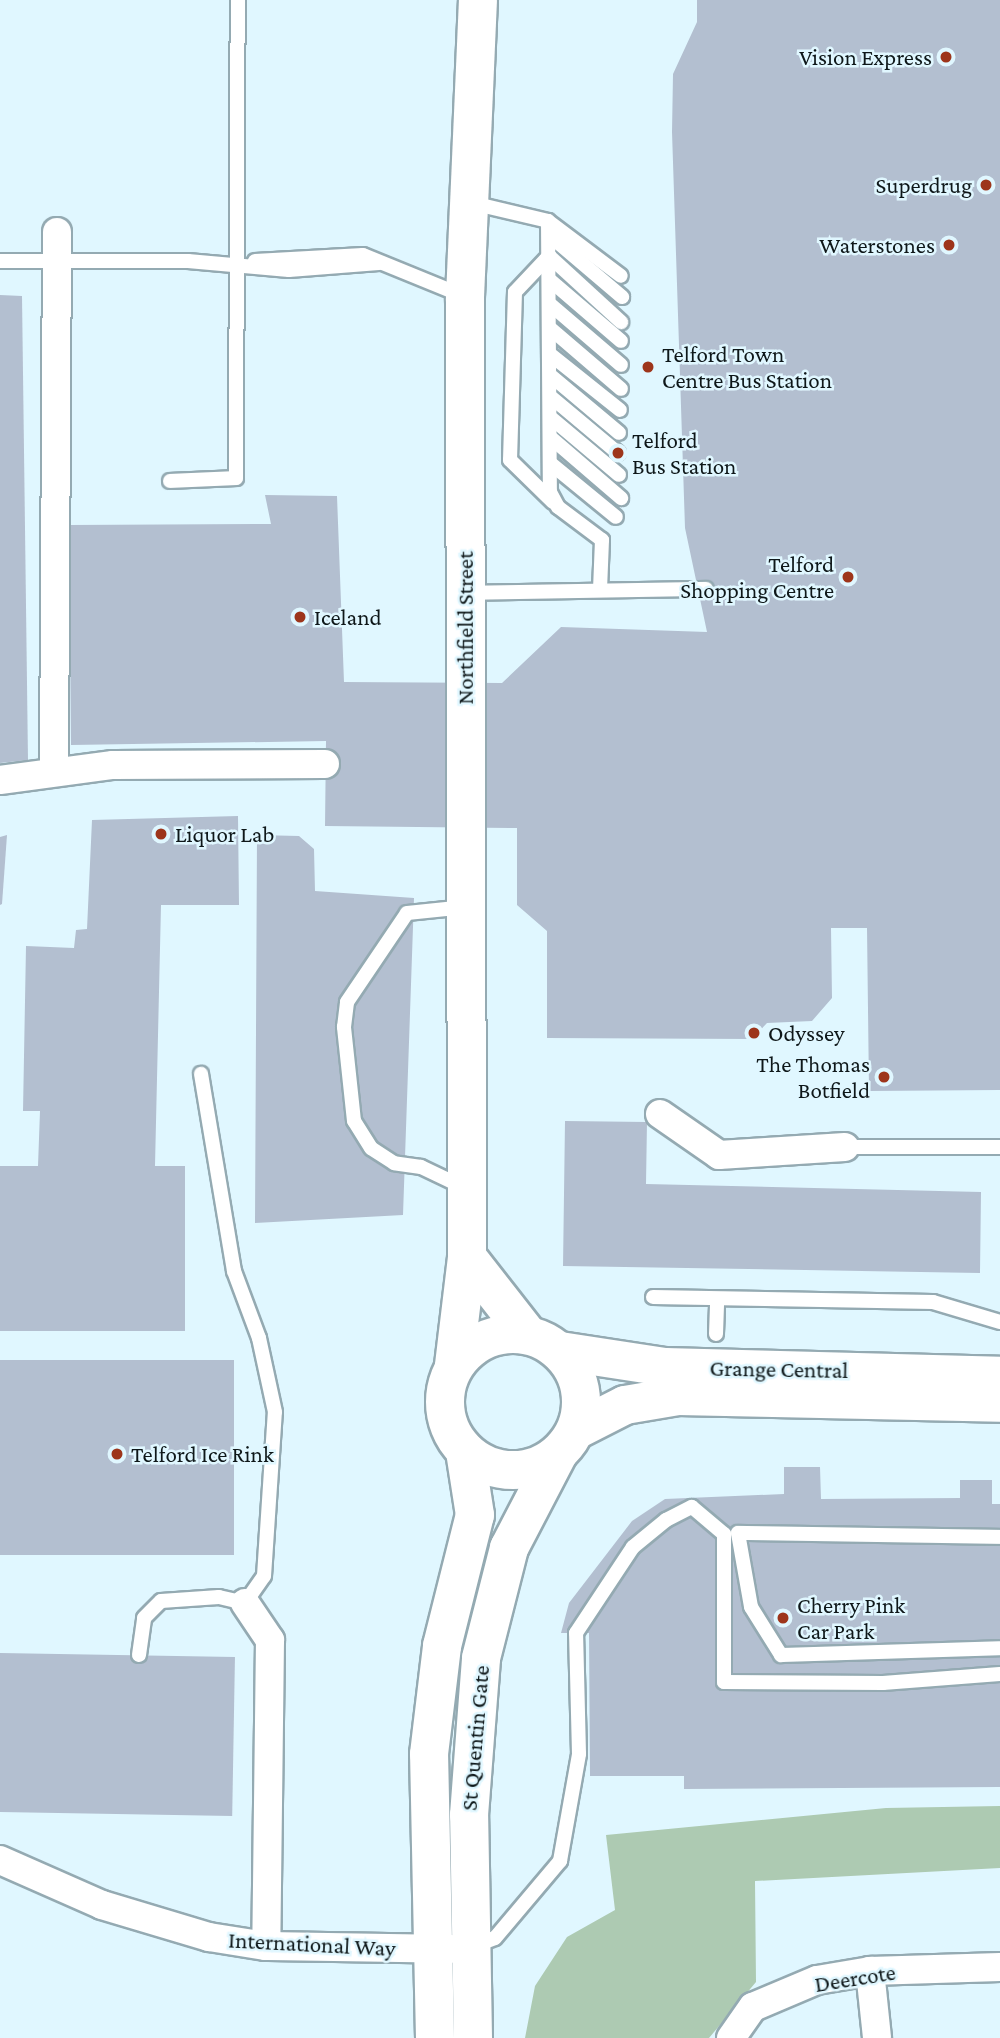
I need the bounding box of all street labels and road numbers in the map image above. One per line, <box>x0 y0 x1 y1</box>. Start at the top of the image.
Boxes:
street label: Northfield Street <box>451 551 479 705</box>
street label: Grange Central <box>709 1354 849 1384</box>
street label: St Quentin Gate <box>455 1664 495 1812</box>
street label: International Way <box>228 1926 396 1962</box>
street label: Deercote <box>813 1958 897 1998</box>

